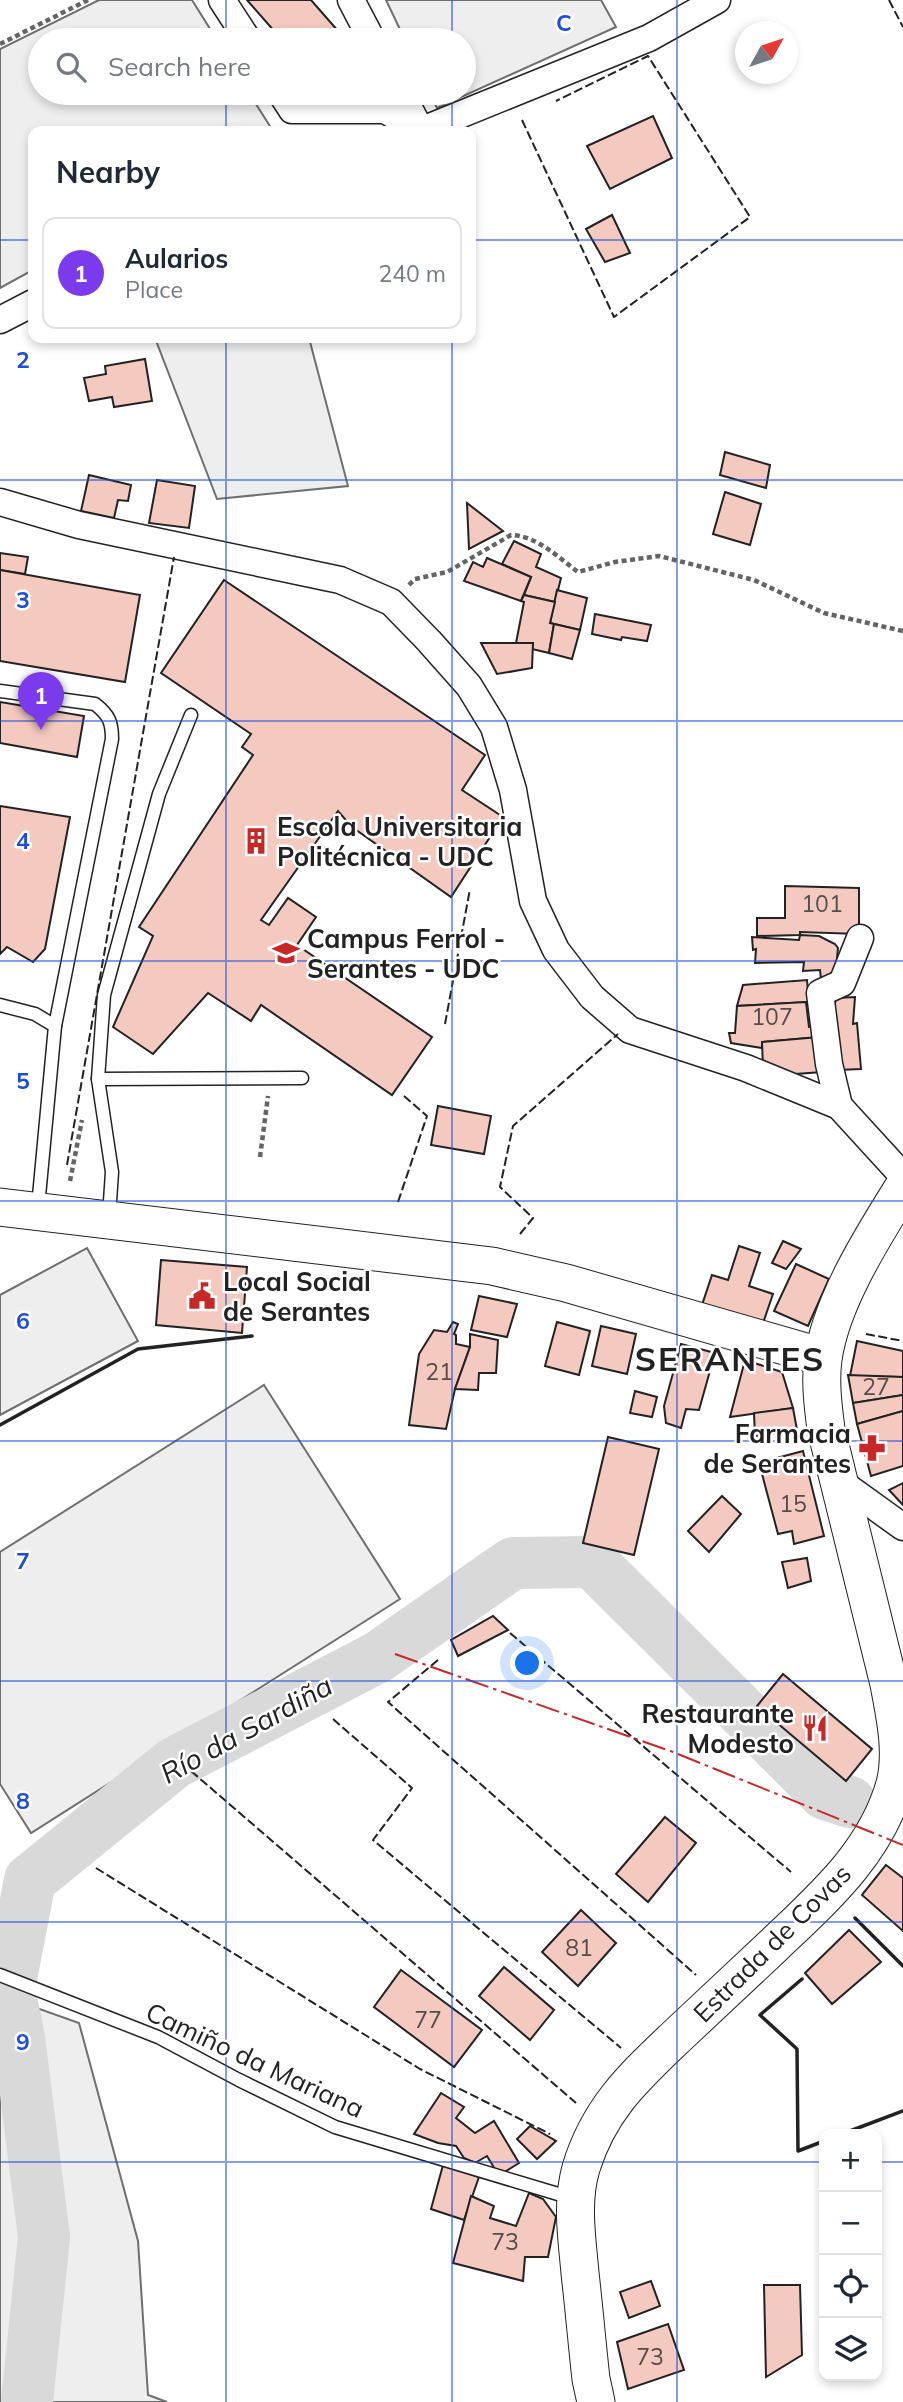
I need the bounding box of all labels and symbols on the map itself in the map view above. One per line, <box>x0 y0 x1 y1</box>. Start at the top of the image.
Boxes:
text: C <box>556 8 572 37</box>
north arrow <box>735 21 798 84</box>
text: 2 <box>16 345 30 374</box>
text: 3 <box>16 585 30 614</box>
pin: 1 <box>18 672 64 730</box>
place label: Escola Universitaria Politécnica - UDC <box>277 810 522 873</box>
text: 4 <box>16 826 30 855</box>
building icon: Escola Universitaria Politécnica - UDC <box>241 826 271 856</box>
house number: 101 <box>801 889 843 918</box>
place label: Campus Ferrol - Serantes - UDC <box>307 922 505 985</box>
school or university icon: Campus Ferrol - Serantes - UDC <box>271 938 301 968</box>
house number: 107 <box>751 1002 793 1031</box>
text: 5 <box>16 1066 30 1095</box>
place label: Local Social de Serantes <box>223 1265 371 1328</box>
public building icon: Local Social de Serantes <box>187 1281 217 1311</box>
text: 6 <box>16 1306 30 1335</box>
district label: SERANTES <box>635 1338 825 1379</box>
house number: 21 <box>425 1357 453 1386</box>
house number: 27 <box>862 1372 890 1401</box>
place label: Farmacia de Serantes <box>704 1417 851 1480</box>
pharmacy icon: Farmacia de Serantes <box>857 1433 887 1463</box>
house number: 15 <box>779 1489 807 1518</box>
text: 7 <box>16 1546 30 1575</box>
your location <box>510 1646 544 1680</box>
water label: Río da Sardiña <box>154 1667 338 1791</box>
place label: Restaurante Modesto <box>642 1697 794 1760</box>
restaurant icon: Restaurante Modesto <box>800 1713 830 1743</box>
text: 8 <box>16 1786 30 1815</box>
street label: Estrada de Covas <box>686 1857 858 2029</box>
house number: 81 <box>565 1933 593 1962</box>
street label: Camiño da Mariana <box>141 1995 369 2125</box>
house number: 77 <box>414 2005 442 2034</box>
text: 9 <box>16 2027 30 2056</box>
house number: 73 <box>491 2227 519 2256</box>
house number: 73 <box>636 2342 664 2371</box>

